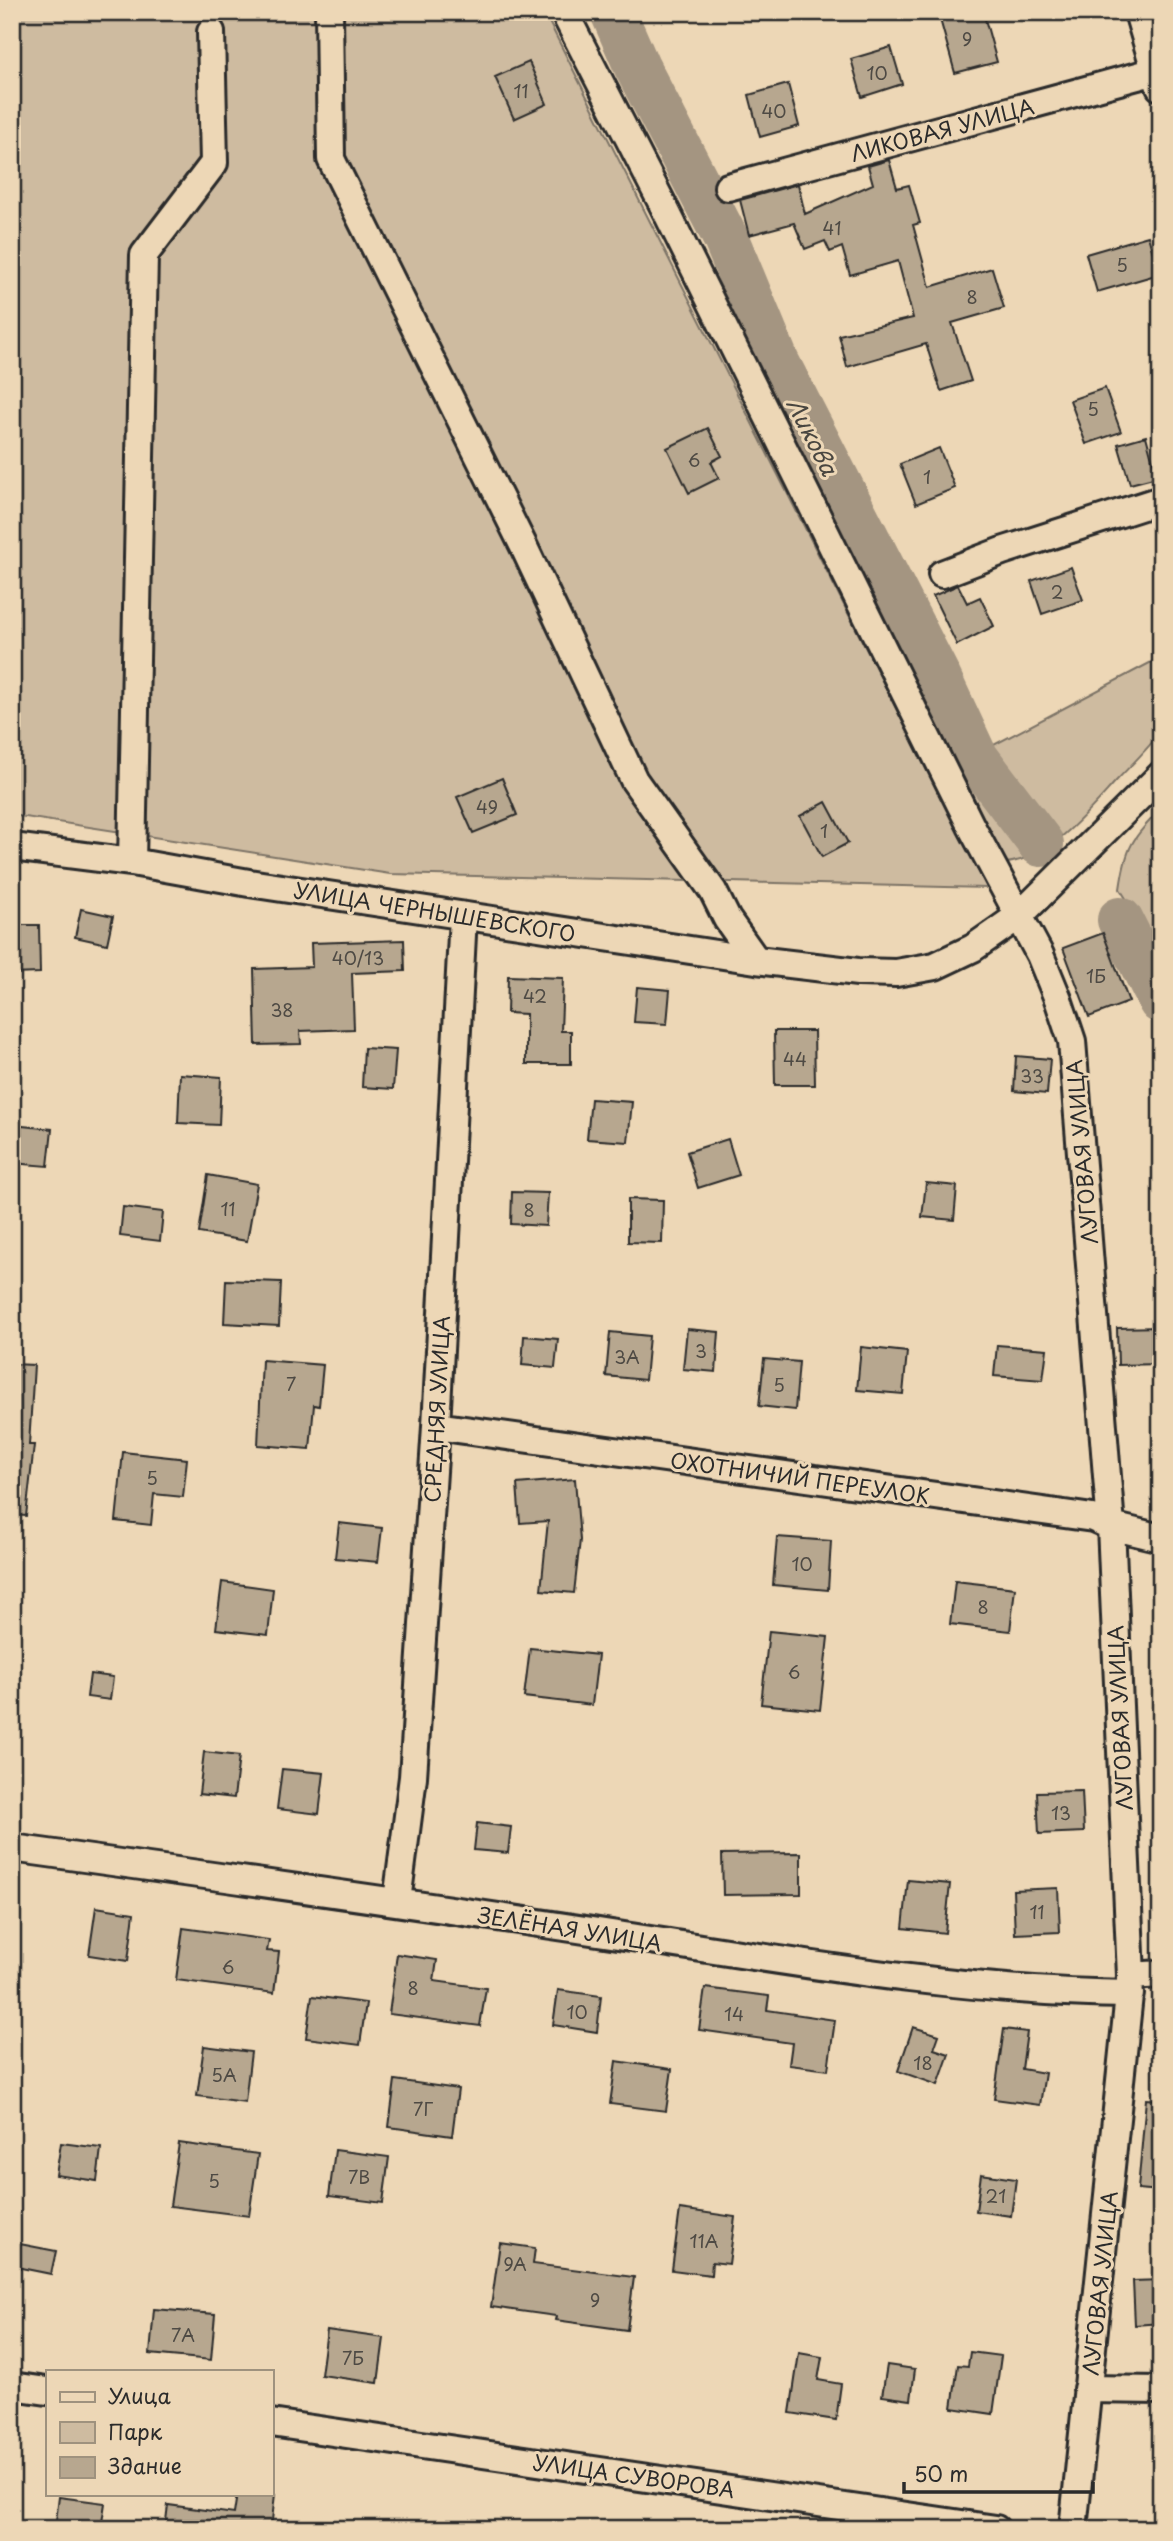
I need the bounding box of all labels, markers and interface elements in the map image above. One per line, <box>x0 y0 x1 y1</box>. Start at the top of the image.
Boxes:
house number: 9 <box>962 25 972 52</box>
house number: 10 <box>866 59 888 86</box>
house number: 11 <box>513 77 529 104</box>
street label: ЛИКОВАЯ УЛИЦА <box>847 89 1037 169</box>
house number: 40 <box>761 97 787 124</box>
house number: 41 <box>823 214 841 241</box>
house number: 5 <box>1116 251 1128 278</box>
house number: 8 <box>966 283 978 310</box>
water label: Ликова <box>779 391 848 482</box>
house number: 5 <box>1087 395 1099 422</box>
house number: 6 <box>688 446 700 473</box>
house number: 1 <box>923 463 931 490</box>
house number: 2 <box>1051 578 1063 605</box>
house number: 49 <box>476 793 498 820</box>
house number: 1 <box>820 817 828 844</box>
street label: УЛИЦА ЧЕРНЫШЕВСКОГО <box>292 873 578 949</box>
house number: 40/13 <box>332 944 384 971</box>
house number: 1Б <box>1086 962 1106 989</box>
house number: 42 <box>523 982 547 1009</box>
house number: 38 <box>270 996 294 1023</box>
house number: 44 <box>783 1045 807 1072</box>
street label: ЛУГОВАЯ УЛИЦА <box>1057 1058 1105 1246</box>
house number: 33 <box>1020 1062 1044 1089</box>
house number: 11 <box>220 1195 236 1222</box>
house number: 8 <box>523 1196 535 1223</box>
street label: СРЕДНЯЯ УЛИЦА <box>415 1315 457 1503</box>
house number: 3 <box>695 1337 707 1364</box>
house number: 3А <box>614 1343 640 1370</box>
house number: 7 <box>286 1370 296 1397</box>
house number: 5 <box>773 1371 785 1398</box>
street label: ОХОТНИЧИЙ ПЕРЕУЛОК <box>668 1443 932 1511</box>
house number: 5 <box>146 1464 158 1491</box>
house number: 10 <box>791 1550 813 1577</box>
house number: 8 <box>977 1593 989 1620</box>
street label: ЛУГОВАЯ УЛИЦА <box>1098 1625 1140 1811</box>
house number: 6 <box>788 1658 800 1685</box>
house number: 13 <box>1051 1799 1071 1826</box>
street label: ЗЕЛЁНАЯ УЛИЦА <box>476 1898 664 1958</box>
house number: 11 <box>1029 1898 1045 1925</box>
house number: 6 <box>222 1953 234 1980</box>
house number: 8 <box>407 1974 419 2001</box>
house number: 10 <box>566 1998 588 2025</box>
house number: 14 <box>724 2000 744 2027</box>
house number: 18 <box>913 2049 933 2076</box>
house number: 5А <box>211 2061 237 2088</box>
house number: 7Г <box>413 2095 433 2122</box>
house number: 7В <box>348 2163 370 2190</box>
house number: 5 <box>208 2167 220 2194</box>
house number: 21 <box>986 2182 1006 2209</box>
street label: ЛУГОВАЯ УЛИЦА <box>1073 2189 1125 2377</box>
house number: 11А <box>690 2227 719 2254</box>
house number: 9А <box>503 2250 527 2277</box>
house number: 9 <box>590 2286 600 2313</box>
house number: 7А <box>171 2321 195 2348</box>
house number: 7Б <box>342 2344 364 2371</box>
legend <box>46 2370 273 2496</box>
text: Улица <box>108 2379 171 2411</box>
text: Парк <box>108 2415 163 2447</box>
street label: УЛИЦА СУВОРОВА <box>531 2445 737 2505</box>
text: Здание <box>108 2449 182 2481</box>
scale bar <box>904 2450 1092 2494</box>
text: 50 m <box>914 2457 968 2489</box>

